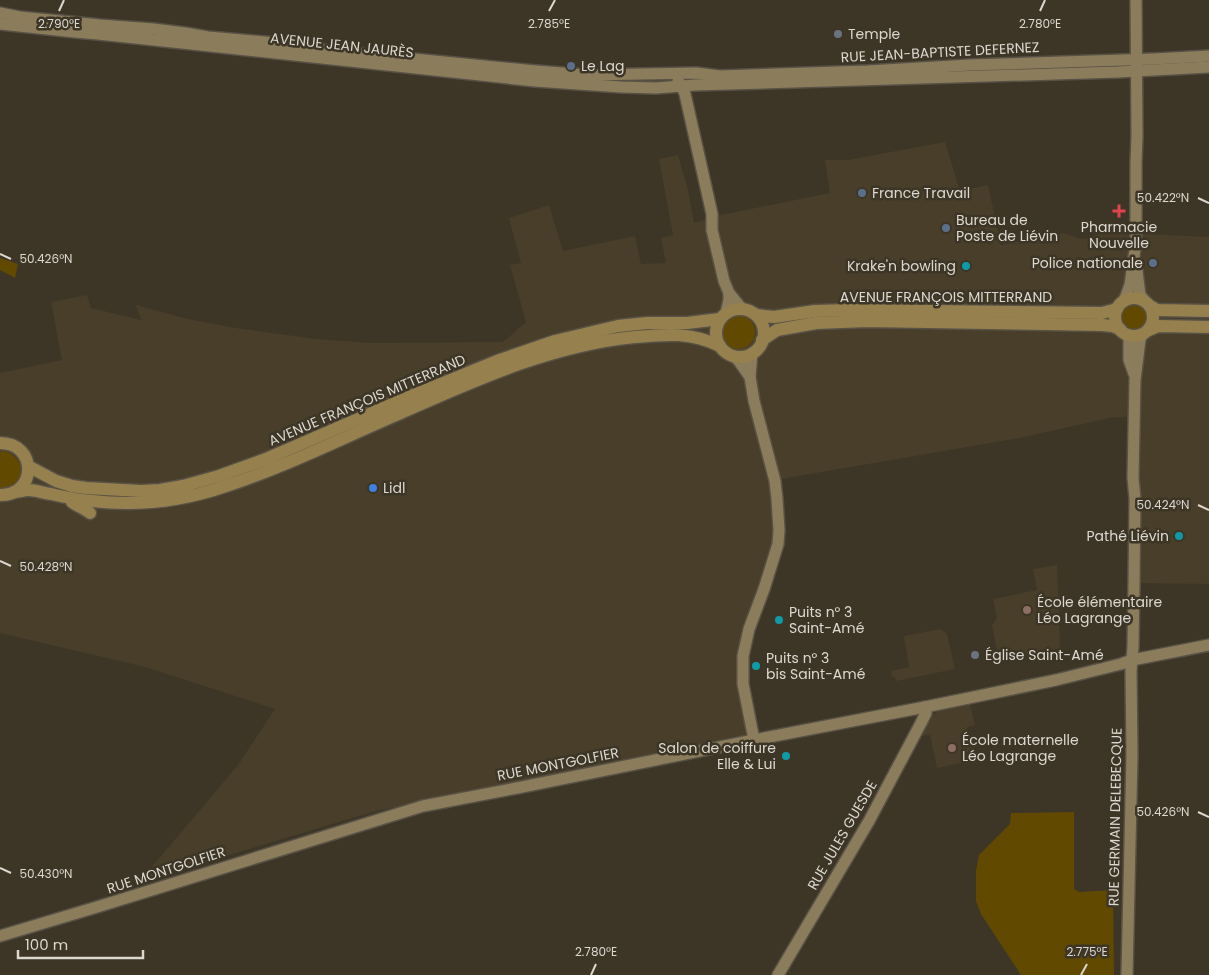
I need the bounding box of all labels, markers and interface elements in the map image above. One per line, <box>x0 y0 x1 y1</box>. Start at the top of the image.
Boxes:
text: 2.790°E <box>38 15 80 32</box>
text: 2.785°E <box>528 15 570 32</box>
text: 2.780°E <box>1019 15 1061 32</box>
place label: Temple <box>848 24 901 44</box>
street label: AVENUE JEAN JAURÈS <box>269 28 415 62</box>
marker: Temple <box>832 28 844 40</box>
street label: RUE JEAN-BAPTISTE DEFERNEZ <box>840 37 1040 67</box>
place label: Le Lag <box>581 56 624 76</box>
marker: Le Lag <box>565 60 577 72</box>
place label: France Travail <box>872 183 970 203</box>
marker: France Travail <box>856 187 868 199</box>
text: 50.422°N <box>1137 189 1189 206</box>
marker: Pharmacie Nouvelle <box>1113 205 1125 217</box>
place label: Bureau de Poste de Liévin <box>956 210 1058 246</box>
place label: Pharmacie Nouvelle <box>1081 217 1157 253</box>
marker: Bureau de Poste de Liévin <box>940 222 952 234</box>
text: 50.426°N <box>19 250 73 267</box>
place label: Police nationale <box>1032 253 1143 273</box>
place label: Krake'n bowling <box>847 256 956 276</box>
marker: Police nationale <box>1147 257 1159 269</box>
marker: Krake'n bowling <box>960 260 972 272</box>
street label: AVENUE FRANÇOIS MITTERRAND <box>840 287 1052 307</box>
street label: AVENUE FRANÇOIS MITTERRAND <box>265 349 469 451</box>
place label: Lidl <box>383 478 405 498</box>
marker: Lidl <box>367 482 379 494</box>
text: 50.424°N <box>1137 496 1189 513</box>
place label: Pathé Liévin <box>1087 526 1169 546</box>
marker: Pathé Liévin <box>1173 530 1185 542</box>
text: 50.428°N <box>20 558 72 575</box>
place label: École élémentaire Léo Lagrange <box>1037 592 1163 628</box>
place label: Puits n° 3 Saint-Amé <box>789 602 865 638</box>
marker: École élémentaire Léo Lagrange <box>1021 604 1033 616</box>
marker: Puits n° 3 Saint-Amé <box>773 614 785 626</box>
place label: Église Saint-Amé <box>985 645 1104 665</box>
place label: Puits n° 3 bis Saint-Amé <box>766 648 866 684</box>
marker: Église Saint-Amé <box>969 649 981 661</box>
marker: Puits n° 3 bis Saint-Amé <box>750 660 762 672</box>
street label: RUE GERMAIN DELEBECQUE <box>1103 728 1127 906</box>
place label: École maternelle Léo Lagrange <box>962 730 1079 766</box>
place label: Salon de coiffure Elle & Lui <box>658 738 776 774</box>
street label: RUE MONTGOLFIER <box>495 742 621 786</box>
marker: École maternelle Léo Lagrange <box>946 742 958 754</box>
marker: Salon de coiffure Elle & Lui <box>780 750 792 762</box>
street label: RUE JULES GUESDE <box>802 776 882 894</box>
text: 50.426°N <box>1136 803 1190 820</box>
street label: RUE MONTGOLFIER <box>104 841 228 899</box>
text: 50.430°N <box>19 865 73 882</box>
scale bar <box>18 928 142 960</box>
text: 100 m <box>25 934 68 955</box>
text: 2.780°E <box>575 943 617 960</box>
text: 2.775°E <box>1066 943 1108 960</box>

